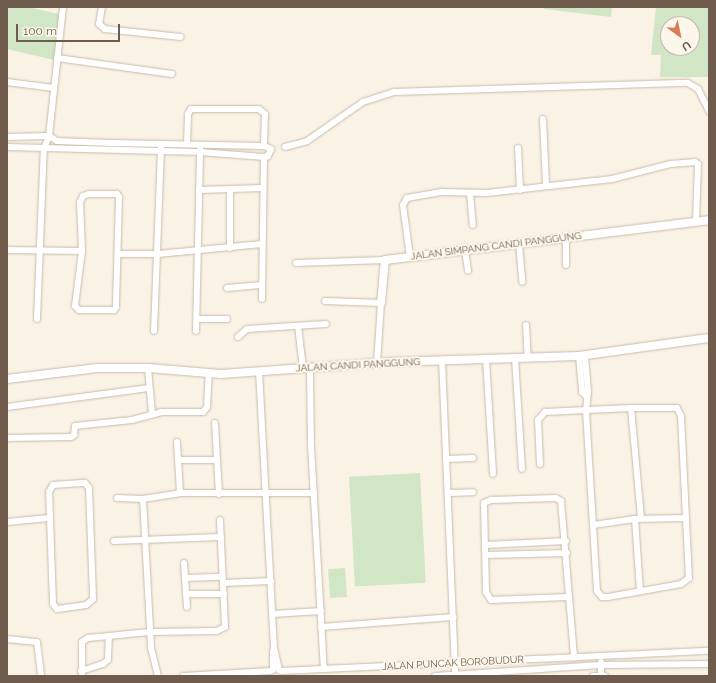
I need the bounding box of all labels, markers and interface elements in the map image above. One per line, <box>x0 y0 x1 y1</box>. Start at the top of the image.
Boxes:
scale bar <box>18 16 122 42</box>
north arrow <box>660 16 700 56</box>
text: 100 m <box>23 24 57 38</box>
text: U <box>679 38 693 53</box>
street label: JALAN SIMPANG CANDI PANGGUNG <box>410 230 582 262</box>
street label: JALAN CANDI PANGGUNG <box>295 356 421 374</box>
street label: JALAN PUNCAK BOROBUDUR <box>382 653 524 673</box>

